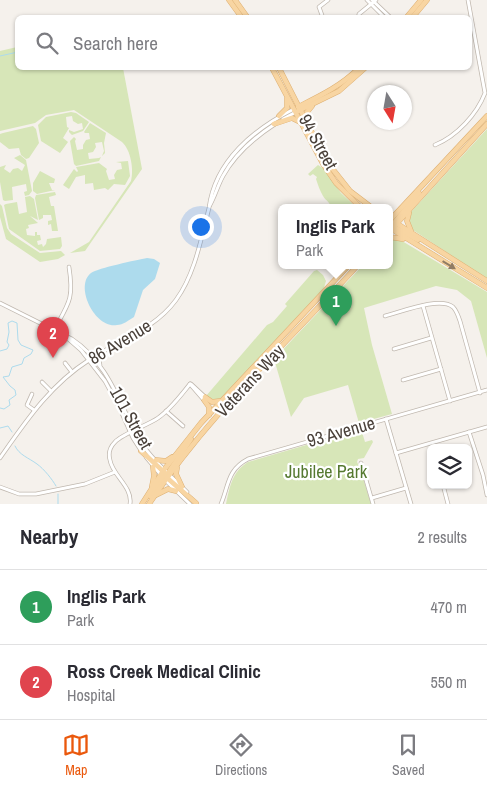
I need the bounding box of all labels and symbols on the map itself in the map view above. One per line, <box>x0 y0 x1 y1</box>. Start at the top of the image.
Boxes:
north arrow <box>367 85 412 130</box>
street label: 94 Street <box>293 109 344 174</box>
your location <box>188 214 214 240</box>
one-way arrow <box>443 260 456 269</box>
pin: 1 <box>320 285 352 326</box>
street label: 86 Avenue <box>84 313 156 370</box>
pin: 2 <box>37 317 69 358</box>
street label: Veterans Way <box>209 338 290 423</box>
street label: 101 Street <box>104 382 159 454</box>
street label: 93 Avenue <box>304 410 378 453</box>
park label: Jubilee Park <box>285 459 368 484</box>

